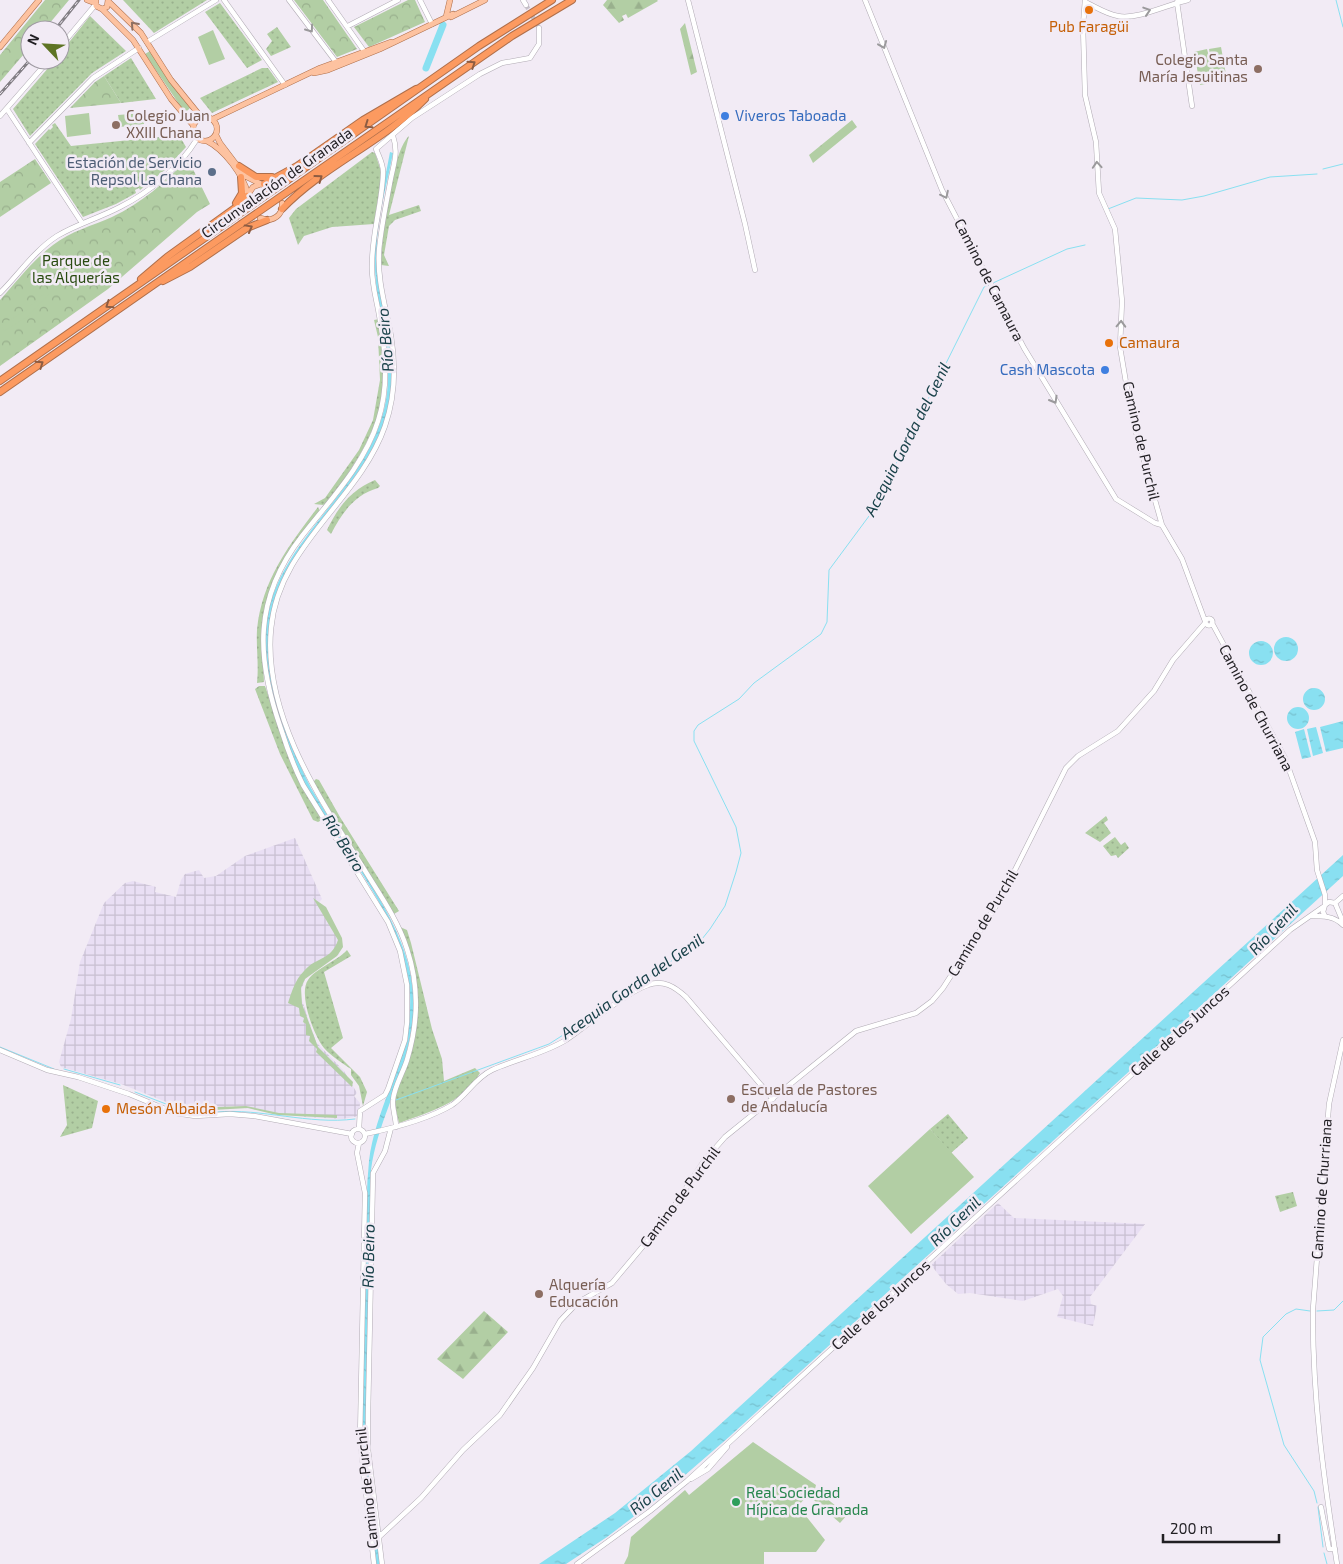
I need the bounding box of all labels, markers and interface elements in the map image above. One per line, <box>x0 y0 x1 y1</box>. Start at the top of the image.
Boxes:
marker: Pub Faragüi <box>1083 4 1095 16</box>
one-way arrow <box>1142 7 1151 17</box>
place label: Pub Faragüi <box>1049 17 1129 35</box>
north arrow <box>20 20 70 70</box>
one-way arrow <box>131 22 140 31</box>
one-way arrow <box>304 23 313 33</box>
text: N <box>23 31 43 47</box>
one-way arrow <box>877 40 887 49</box>
place label: Colegio Santa María Jesuitinas <box>1139 50 1248 85</box>
one-way arrow <box>466 61 476 70</box>
marker: Colegio Santa María Jesuitinas <box>1252 63 1264 75</box>
place label: Colegio Juan XXIII Chana <box>126 106 210 141</box>
place label: Viveros Taboada <box>735 106 846 124</box>
marker: Viveros Taboada <box>719 110 731 122</box>
marker: Colegio Juan XXIII Chana <box>110 119 122 131</box>
one-way arrow <box>364 119 373 128</box>
street label: Circunvalación de Granada <box>197 123 356 241</box>
place label: Estación de Servicio Repsol La Chana <box>67 153 202 188</box>
one-way arrow <box>1092 161 1103 169</box>
marker: Estación de Servicio Repsol La Chana <box>206 166 218 178</box>
one-way arrow <box>313 175 323 184</box>
one-way arrow <box>939 190 949 199</box>
street label: Camino de Camaura <box>951 215 1029 344</box>
one-way arrow <box>244 224 253 234</box>
park label: Parque de las Alquerías <box>32 251 120 286</box>
one-way arrow <box>106 299 115 308</box>
water label: Río Beiro <box>372 307 397 373</box>
one-way arrow <box>1116 320 1127 328</box>
place label: Camaura <box>1119 333 1180 351</box>
marker: Camaura <box>1103 337 1115 349</box>
water label: Acequia Gorda del Genil <box>859 359 954 520</box>
place label: Cash Mascota <box>1000 360 1095 378</box>
one-way arrow <box>34 361 44 370</box>
marker: Cash Mascota <box>1099 364 1111 376</box>
street label: Camino de Purchil <box>1120 379 1165 503</box>
one-way arrow <box>1048 395 1058 404</box>
street label: Camino de Churriana <box>1216 641 1298 774</box>
water label: Río Beiro <box>319 811 369 875</box>
street label: Camino de Purchil <box>943 865 1021 979</box>
water label: Río Genil <box>1244 899 1301 958</box>
water label: Acequia Gorda del Genil <box>556 929 707 1043</box>
street label: Calle de los Juncos <box>1126 981 1232 1079</box>
place label: Escuela de Pastores de Andalucía <box>741 1080 877 1115</box>
marker: Escuela de Pastores de Andalucía <box>725 1093 737 1105</box>
place label: Mesón Albaida <box>116 1099 216 1117</box>
marker: Mesón Albaida <box>100 1103 112 1115</box>
street label: Camino de Churriana <box>1307 1118 1335 1260</box>
street label: Camino de Purchil <box>635 1142 723 1250</box>
water label: Río Genil <box>925 1192 984 1249</box>
water label: Río Beiro <box>357 1224 378 1288</box>
street label: Calle de los Juncos <box>827 1255 933 1353</box>
place label: Alquería Educación <box>549 1275 618 1310</box>
marker: Alquería Educación <box>533 1288 545 1300</box>
street label: Camino de Purchil <box>351 1426 381 1550</box>
water label: Río Genil <box>625 1463 686 1518</box>
place label: Real Sociedad Hípica de Granada <box>746 1483 869 1518</box>
marker: Real Sociedad Hípica de Granada <box>730 1496 742 1508</box>
scale bar <box>1163 1512 1279 1544</box>
text: 200 m <box>1170 1519 1213 1537</box>

